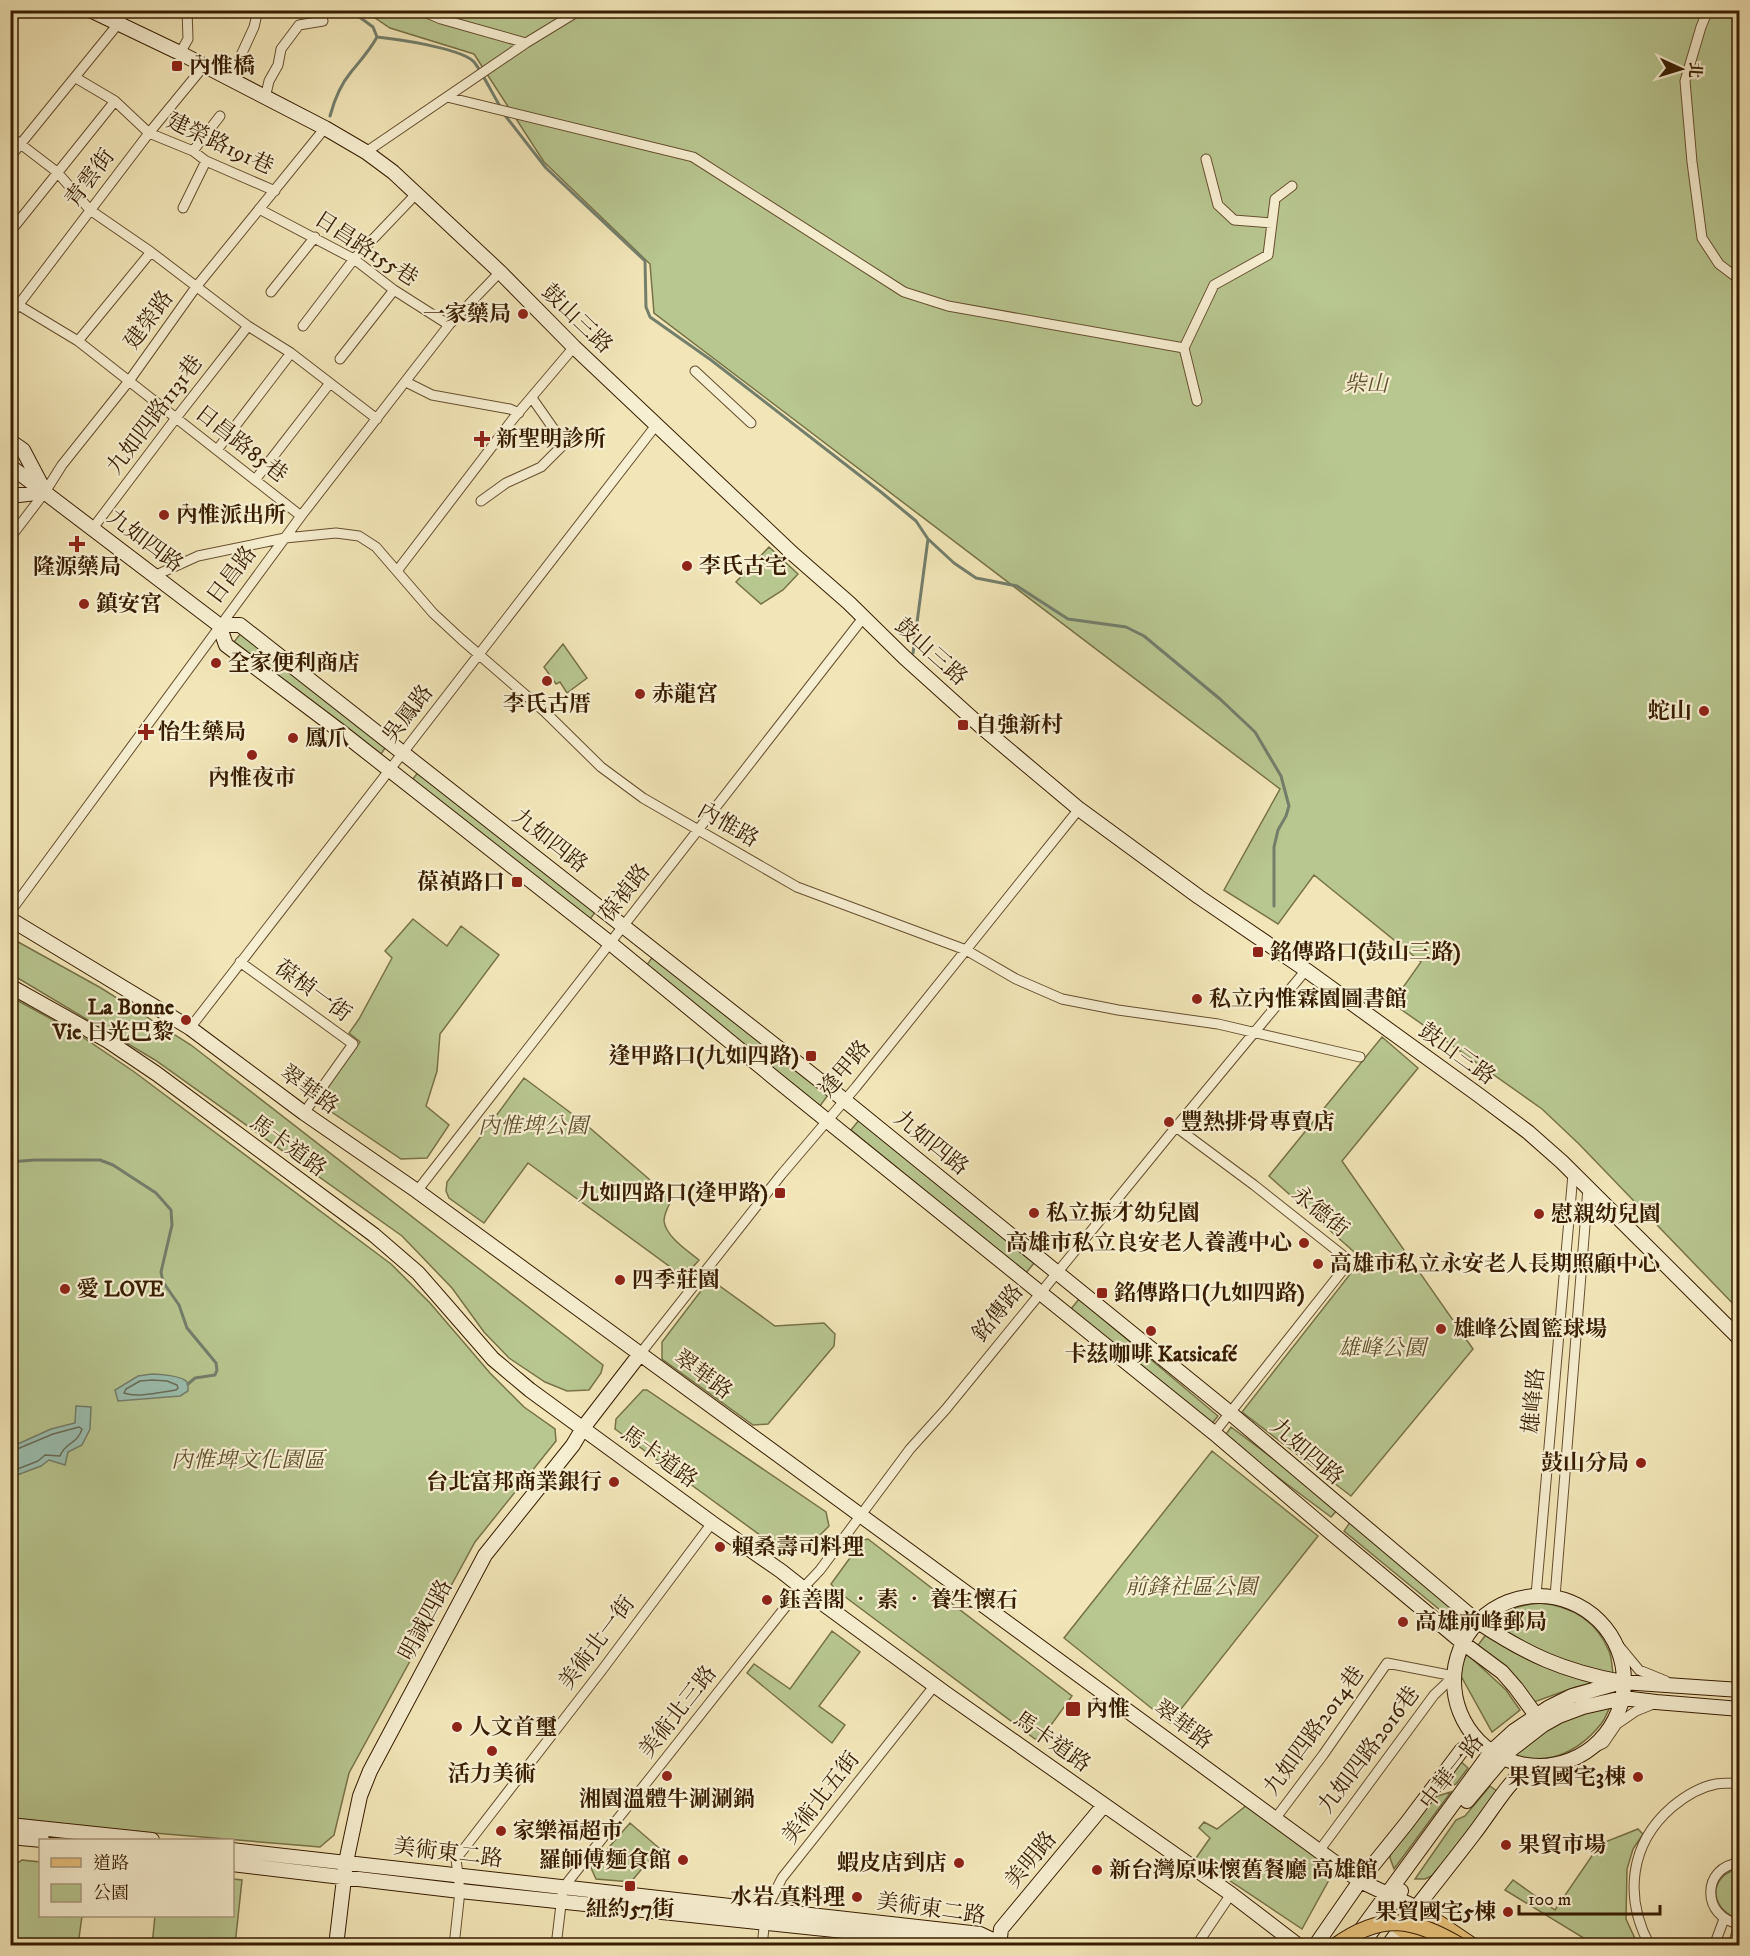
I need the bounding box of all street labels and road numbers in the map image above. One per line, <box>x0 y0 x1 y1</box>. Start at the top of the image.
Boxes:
street label: 建榮路191巷 <box>162 107 278 181</box>
street label: 青雲街 <box>59 144 121 212</box>
street label: 日昌路155巷 <box>309 206 423 292</box>
street label: 鼓山三路 <box>536 279 618 359</box>
street label: 建榮路 <box>119 285 179 355</box>
street label: 九如四路1131巷 <box>101 350 209 480</box>
street label: 日昌路85巷 <box>189 400 293 488</box>
street label: 九如四路 <box>102 504 188 578</box>
street label: 日昌路 <box>201 541 263 609</box>
street label: 鼓山三路 <box>889 613 973 691</box>
street label: 吳鳳路 <box>377 680 439 748</box>
street label: 內惟路 <box>693 797 763 853</box>
street label: 九如四路 <box>507 803 593 879</box>
street label: 葆禎路 <box>594 859 656 927</box>
street label: 葆楨一街 <box>269 954 357 1028</box>
street label: 鼓山三路 <box>1413 1017 1501 1091</box>
street label: 逢甲路 <box>813 1035 877 1103</box>
street label: 翠華路 <box>274 1060 344 1120</box>
street label: 九如四路 <box>888 1105 974 1181</box>
street label: 馬卡道路 <box>244 1109 332 1183</box>
street label: 永德街 <box>1286 1181 1354 1243</box>
street label: 銘傳路 <box>967 1279 1029 1347</box>
street label: 翠華路 <box>668 1345 738 1405</box>
street label: 雄峰路 <box>1518 1367 1550 1435</box>
street label: 九如四路 <box>1265 1413 1349 1491</box>
street label: 馬卡道路 <box>615 1420 703 1494</box>
street label: 明誠四路 <box>393 1575 459 1665</box>
street label: 美術北一街 <box>553 1591 641 1695</box>
street label: 美術北三路 <box>633 1660 723 1764</box>
street label: 九如四路2014巷 <box>1258 1661 1370 1801</box>
street label: 九如四路2016巷 <box>1312 1681 1426 1819</box>
street label: 翠華路 <box>1148 1695 1218 1755</box>
street label: 馬卡道路 <box>1008 1706 1096 1778</box>
street label: 中華一路 <box>1414 1729 1490 1815</box>
street label: 美術北五街 <box>776 1746 866 1850</box>
street label: 美明路 <box>999 1826 1063 1894</box>
street label: 美術東二路 <box>392 1833 504 1873</box>
street label: 美術東二路 <box>875 1888 987 1930</box>

